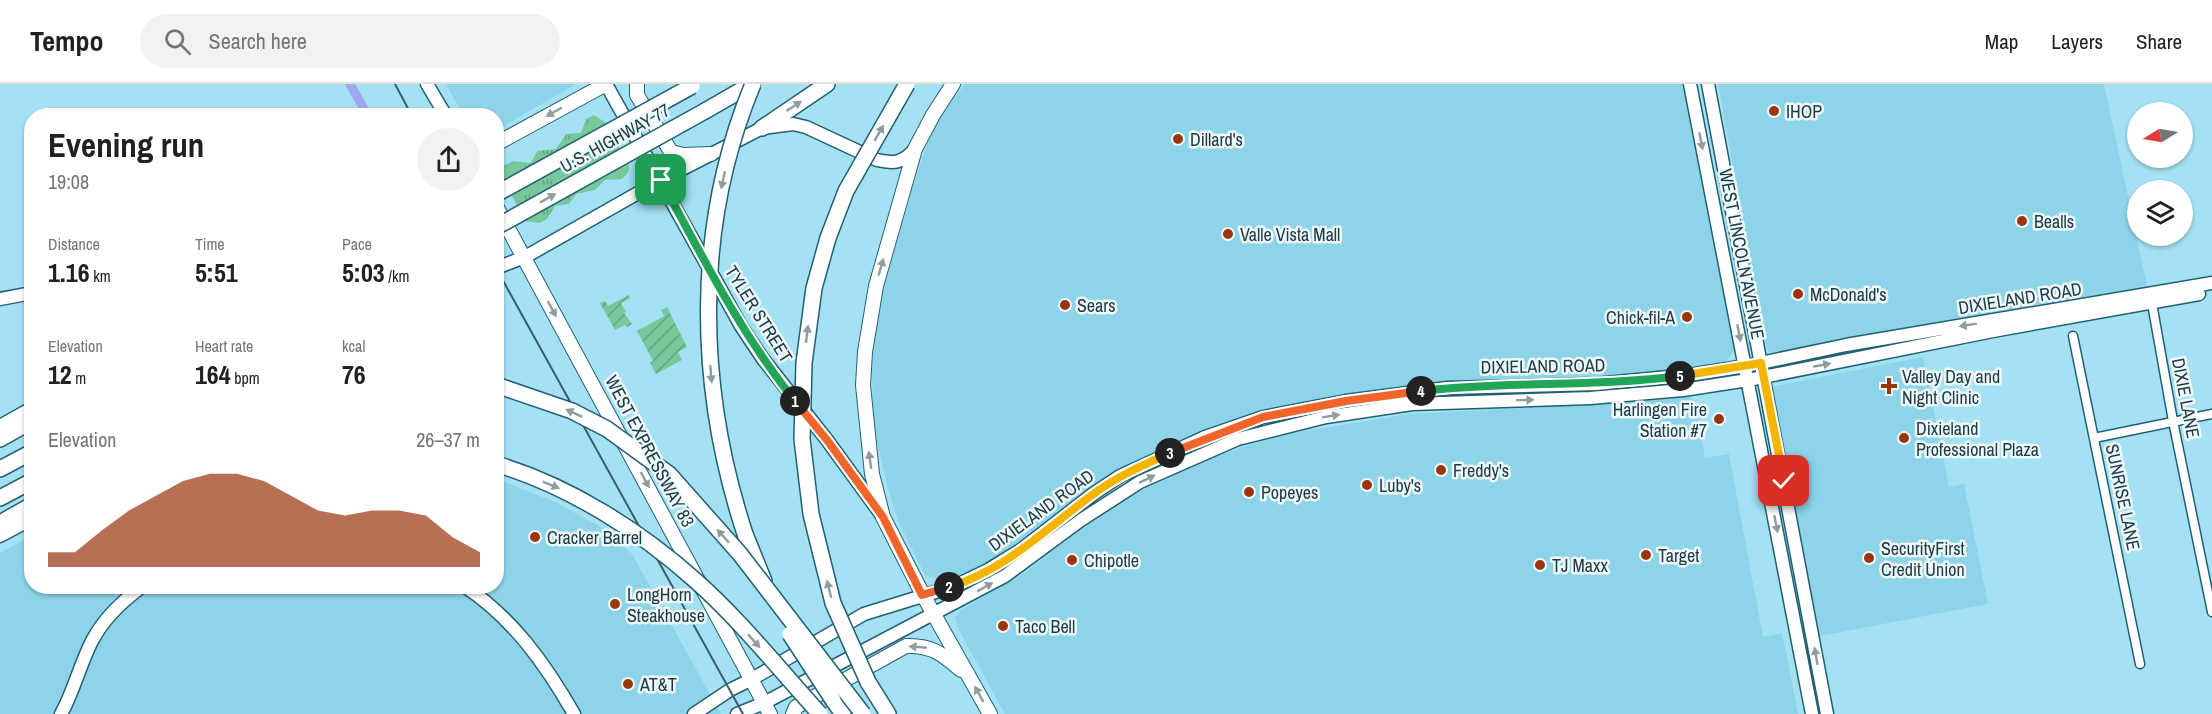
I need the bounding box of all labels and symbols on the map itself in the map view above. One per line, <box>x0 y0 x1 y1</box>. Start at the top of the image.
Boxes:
street label: U.S. HIGHWAY 77 <box>556 97 674 179</box>
place label: IHOP <box>1786 99 1822 124</box>
one-way arrow <box>786 100 802 111</box>
north arrow <box>2127 102 2193 168</box>
marker: IHOP <box>1767 104 1781 118</box>
one-way arrow <box>546 107 563 117</box>
one-way arrow <box>874 124 884 141</box>
place label: Dillard's <box>1190 127 1243 152</box>
marker: Dillard's <box>1171 132 1185 146</box>
one-way arrow <box>1697 132 1706 151</box>
pin <box>635 154 686 205</box>
street label: WEST LINCOLN AVENUE <box>1713 167 1771 341</box>
one-way arrow <box>718 170 727 189</box>
one-way arrow <box>539 193 556 203</box>
place label: Bealls <box>2034 209 2074 234</box>
marker: Bealls <box>2015 214 2029 228</box>
place label: Valle Vista Mall <box>1240 222 1340 247</box>
marker: Valle Vista Mall <box>1221 227 1235 241</box>
one-way arrow <box>877 258 886 276</box>
street label: TYLER STREET <box>719 261 799 367</box>
street label: DIXIELAND ROAD <box>1956 276 2084 320</box>
place label: McDonald's <box>1810 282 1887 307</box>
marker: McDonald's <box>1791 287 1805 301</box>
place label: Sears <box>1077 293 1116 318</box>
marker: Sears <box>1058 298 1072 312</box>
one-way arrow <box>547 300 557 317</box>
place label: Chick-fil-A <box>1606 305 1675 330</box>
marker: Chick-fil-A <box>1680 310 1694 324</box>
one-way arrow <box>1958 320 1977 329</box>
one-way arrow <box>1735 323 1744 342</box>
one-way arrow <box>802 325 812 344</box>
street label: DIXIELAND ROAD <box>1480 352 1606 380</box>
street label: DIXIE LANE <box>2166 356 2206 440</box>
one-way arrow <box>1812 360 1831 369</box>
pin: 5 <box>1665 361 1695 391</box>
one-way arrow <box>706 364 716 383</box>
place label: Valley Day and Night Clinic <box>1902 364 2000 410</box>
street label: WEST EXPRESSWAY 83 <box>599 371 701 531</box>
pin: 4 <box>1406 376 1436 406</box>
marker: Valley Day and Night Clinic <box>1880 377 1898 395</box>
pin: 1 <box>780 386 810 416</box>
one-way arrow <box>1515 395 1534 405</box>
place label: Harlingen Fire Station #7 <box>1613 397 1707 443</box>
one-way arrow <box>566 409 583 418</box>
one-way arrow <box>1321 411 1340 420</box>
marker: Harlingen Fire Station #7 <box>1712 412 1726 426</box>
place label: Dixieland Professional Plaza <box>1916 416 2039 462</box>
marker: Dixieland Professional Plaza <box>1897 431 1911 445</box>
pin: 3 <box>1155 438 1185 468</box>
street label: SUNRISE LANE <box>2100 441 2146 553</box>
one-way arrow <box>865 450 875 469</box>
pin <box>1758 455 1809 506</box>
place label: Freddy's <box>1453 458 1509 483</box>
street label: DIXIELAND ROAD <box>983 463 1099 557</box>
marker: Freddy's <box>1434 463 1448 477</box>
one-way arrow <box>640 472 650 489</box>
place label: Luby's <box>1379 473 1421 498</box>
one-way arrow <box>1138 474 1155 483</box>
marker: Luby's <box>1360 478 1374 492</box>
place label: Popeyes <box>1261 480 1318 505</box>
one-way arrow <box>542 481 560 490</box>
marker: Popeyes <box>1242 485 1256 499</box>
one-way arrow <box>1772 515 1781 534</box>
place label: Cracker Barrel <box>547 525 642 550</box>
one-way arrow <box>717 528 730 543</box>
marker: Cracker Barrel <box>528 530 542 544</box>
place label: SecurityFirst Credit Union <box>1881 536 1965 582</box>
place label: Target <box>1658 543 1699 568</box>
place label: Chipotle <box>1084 548 1139 573</box>
marker: Target <box>1639 548 1653 562</box>
marker: SecurityFirst Credit Union <box>1862 551 1876 565</box>
marker: Chipotle <box>1065 553 1079 567</box>
place label: TJ Maxx <box>1552 553 1608 578</box>
marker: TJ Maxx <box>1533 558 1547 572</box>
pin: 2 <box>934 572 964 602</box>
one-way arrow <box>824 580 834 599</box>
place label: LongHorn Steakhouse <box>627 582 705 628</box>
one-way arrow <box>977 582 994 592</box>
marker: LongHorn Steakhouse <box>608 597 622 611</box>
place label: Taco Bell <box>1015 614 1075 639</box>
marker: Taco Bell <box>996 619 1010 633</box>
one-way arrow <box>747 633 760 648</box>
one-way arrow <box>909 642 928 652</box>
one-way arrow <box>1811 647 1820 666</box>
place label: AT&T <box>639 672 677 697</box>
marker: AT&T <box>621 677 635 691</box>
one-way arrow <box>974 686 984 703</box>

